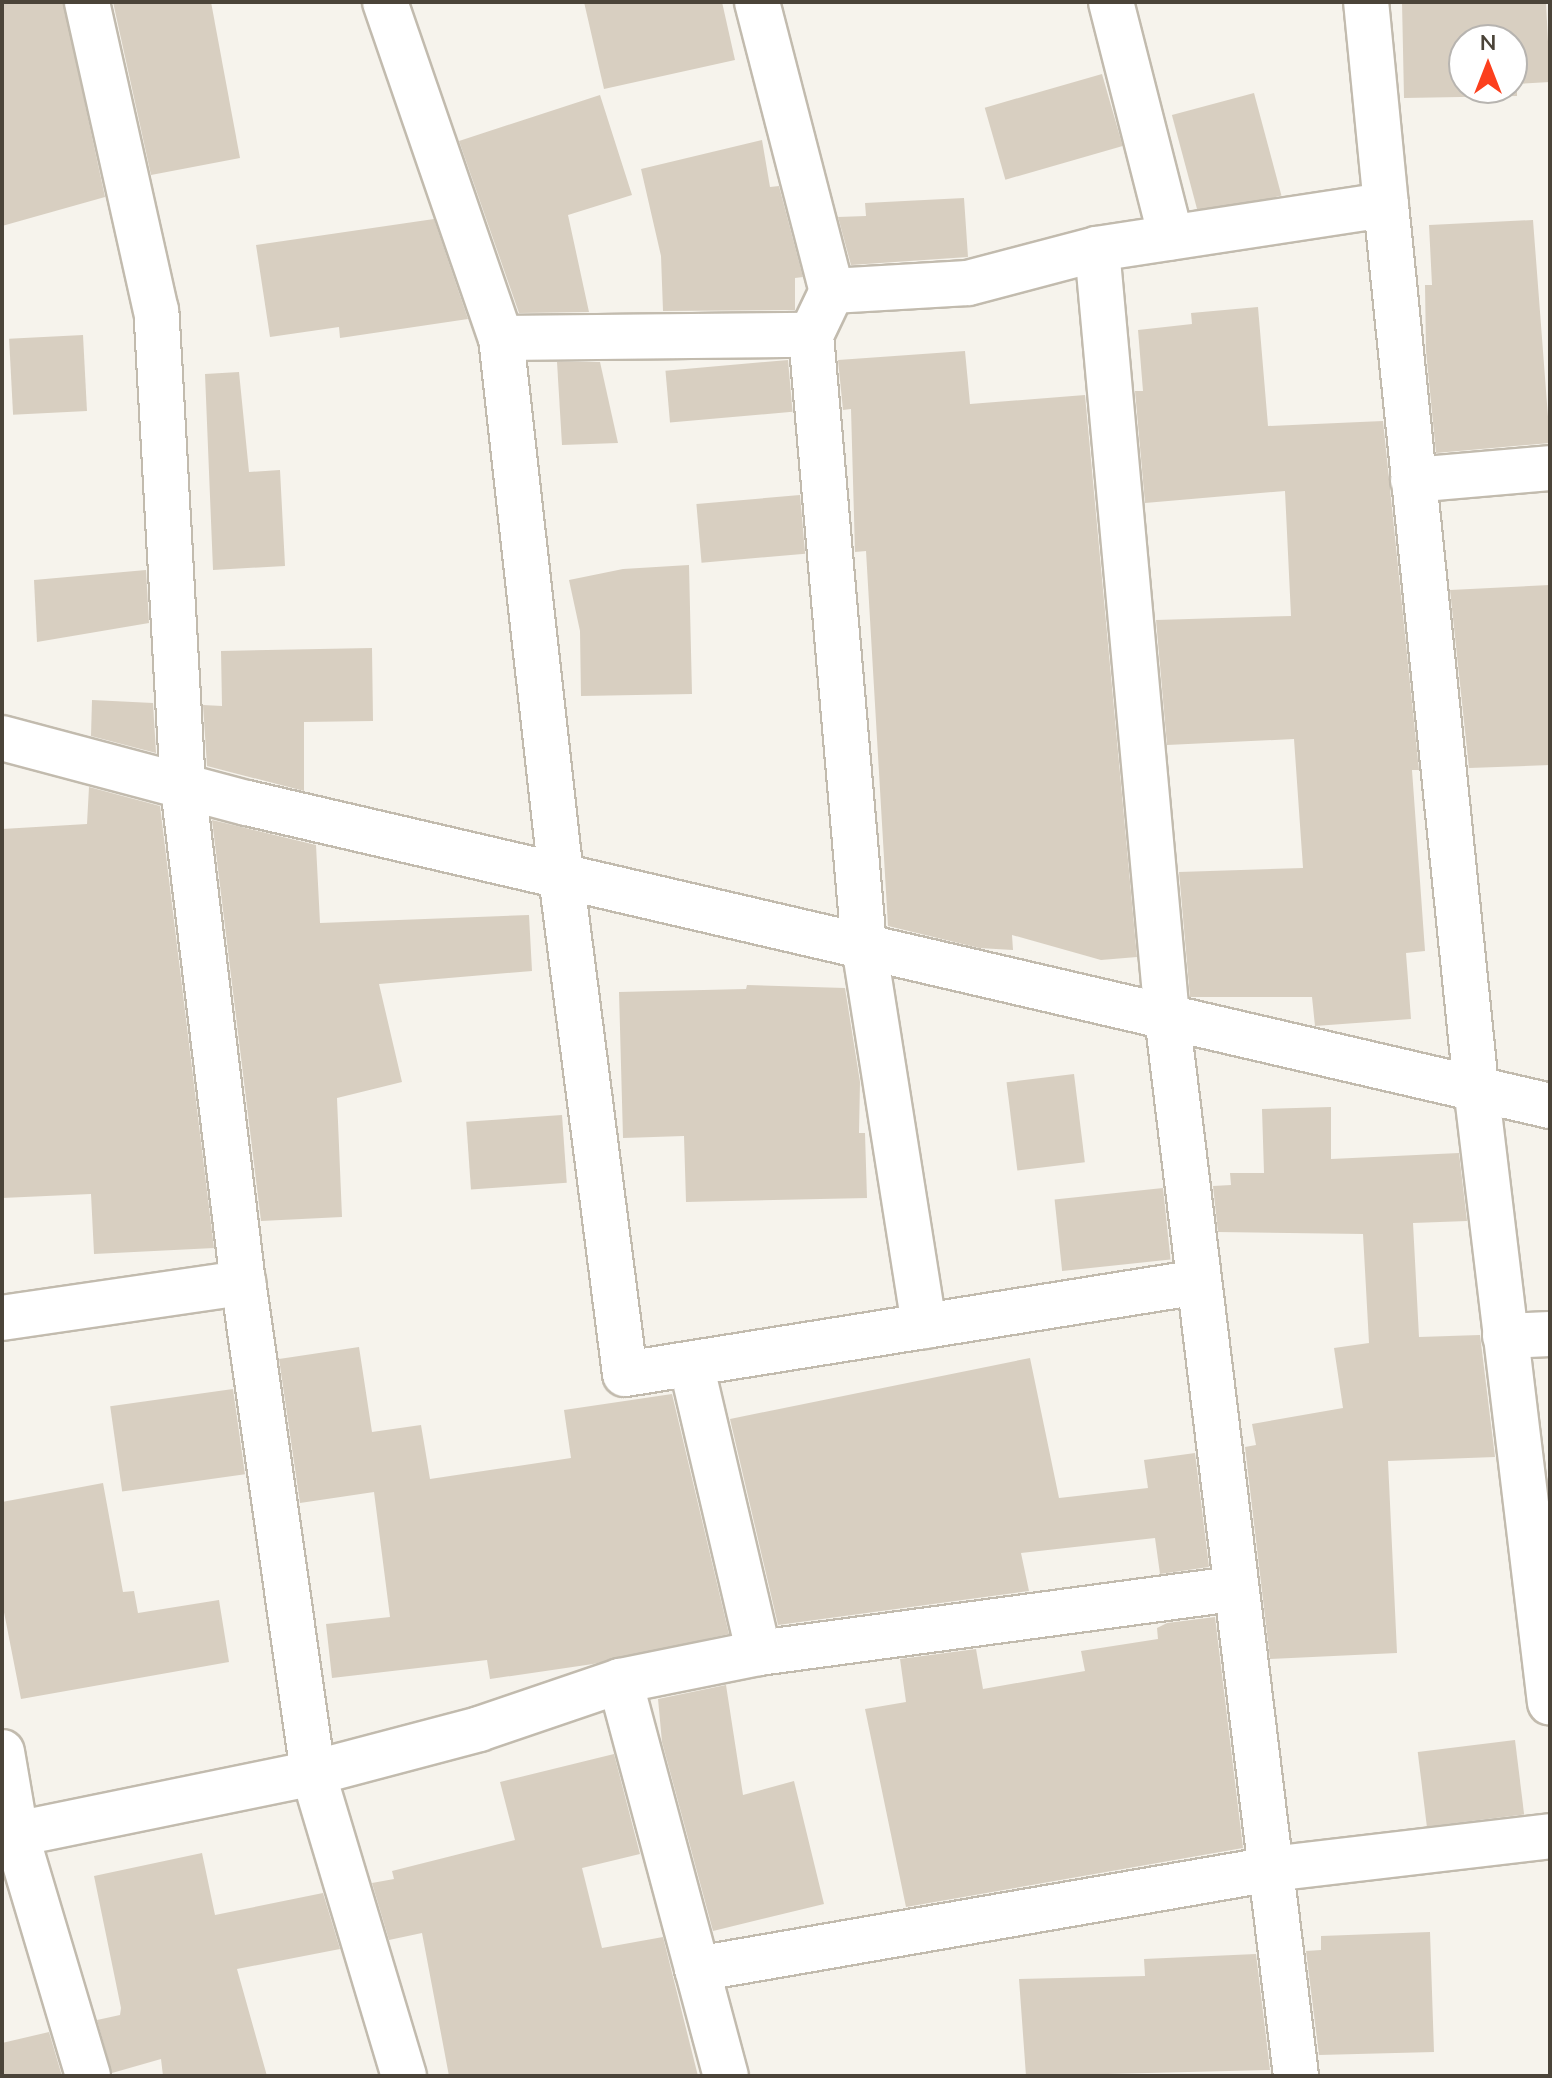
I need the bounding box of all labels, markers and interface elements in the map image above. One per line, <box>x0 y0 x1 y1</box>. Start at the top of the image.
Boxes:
north arrow <box>1448 24 1528 104</box>
text: N <box>1480 28 1496 56</box>

